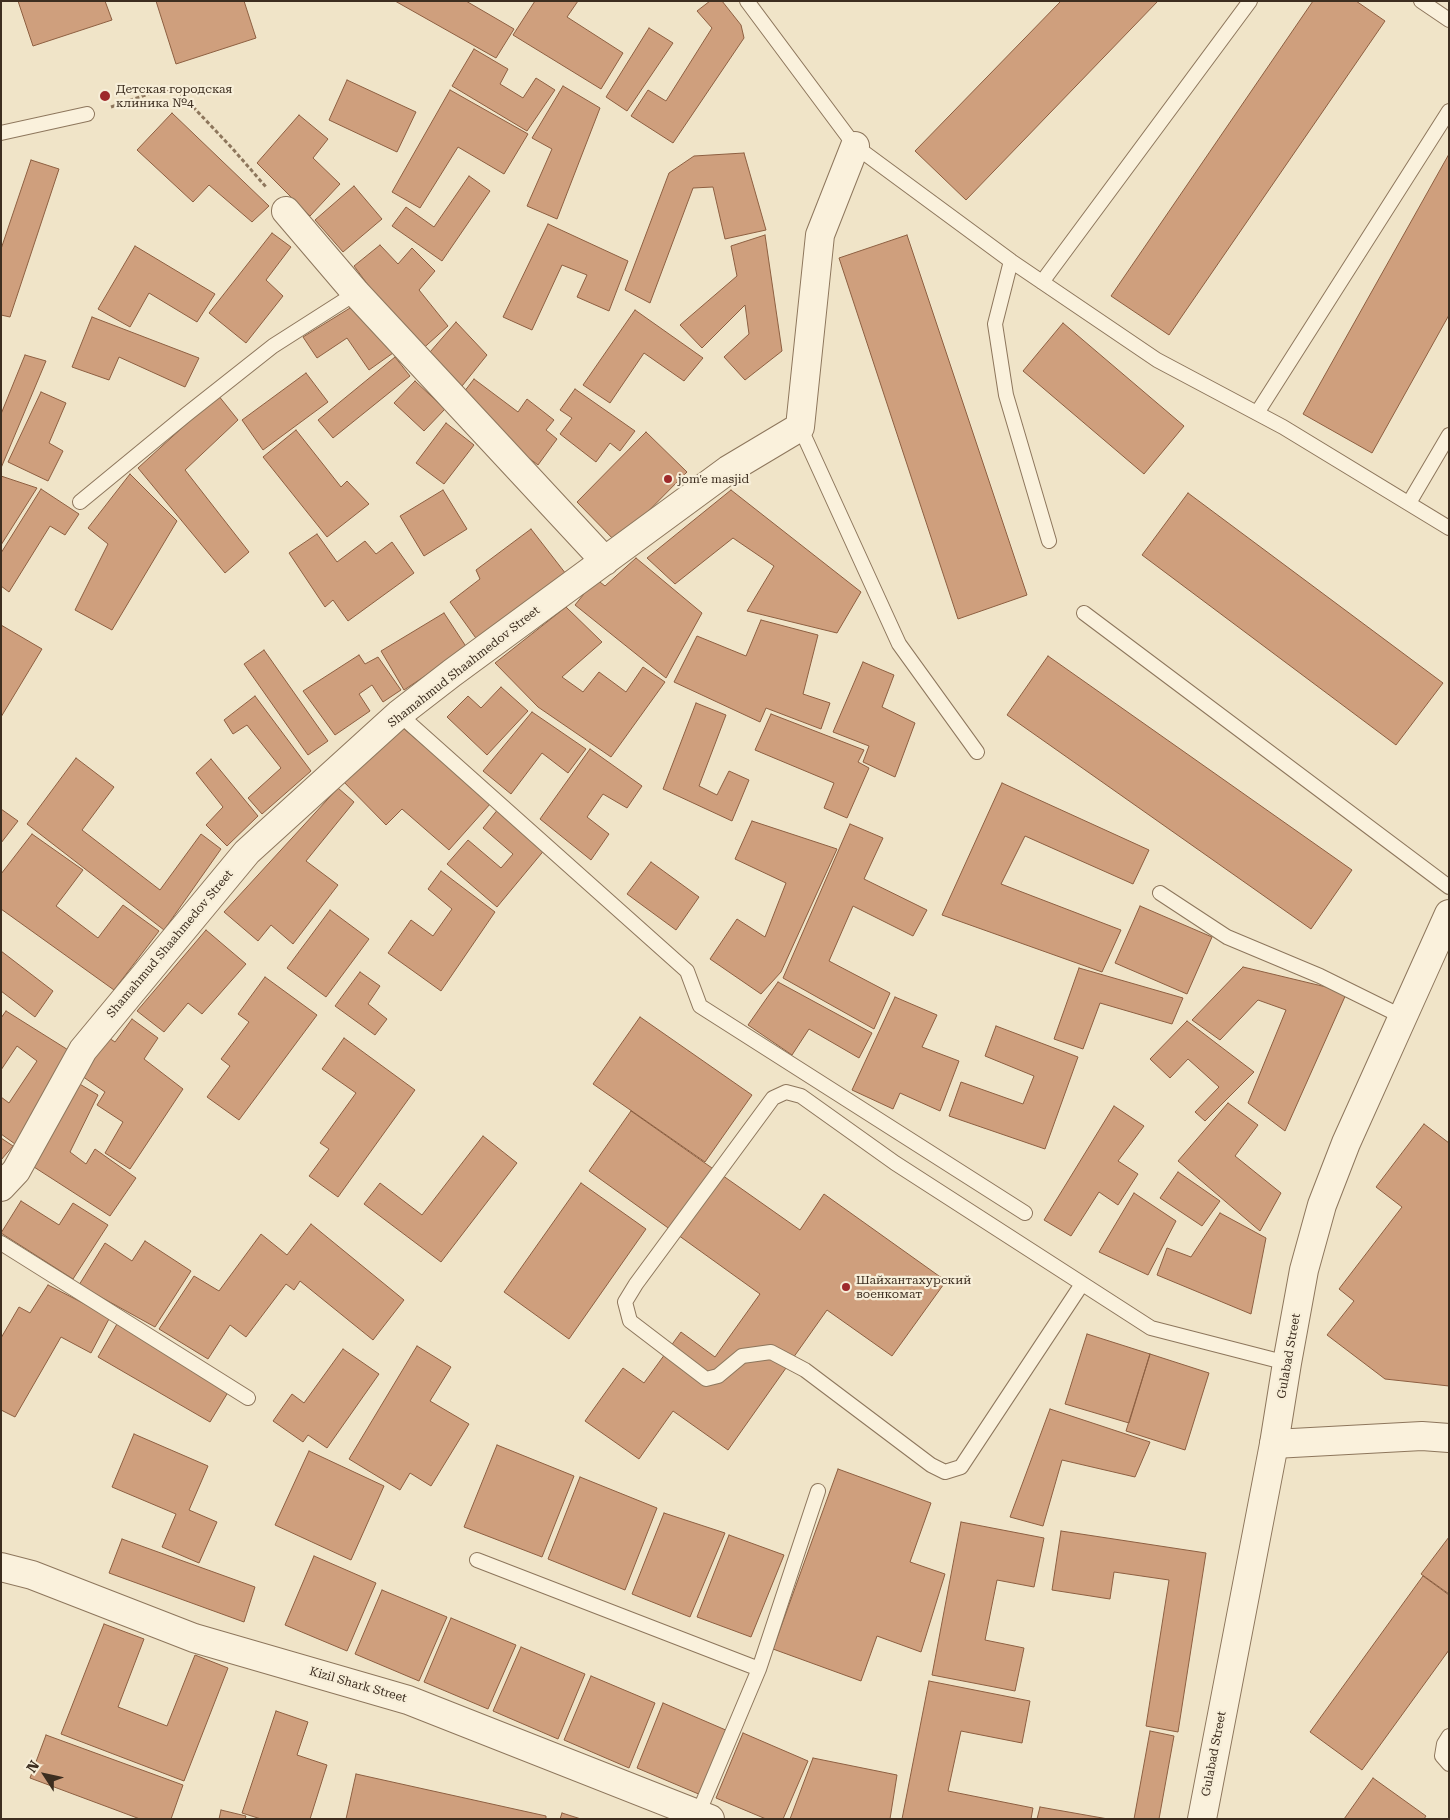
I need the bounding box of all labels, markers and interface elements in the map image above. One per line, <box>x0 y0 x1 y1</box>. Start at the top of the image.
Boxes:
place label: Детская городская клиника №4 <box>116 82 232 110</box>
marker: Детская городская клиника №4 <box>98 89 112 103</box>
place label: jom'e masjid <box>678 472 749 486</box>
marker: jom'e masjid <box>662 473 674 485</box>
street label: Shamahmud Shaahmedov Street <box>385 603 543 731</box>
street label: Shamahmud Shaahmedov Street <box>104 867 236 1021</box>
place label: Шайхантахурский военкомат <box>856 1273 971 1301</box>
marker: Шайхантахурский военкомат <box>840 1281 852 1293</box>
street label: Gulabad Street <box>1274 1312 1304 1400</box>
street label: Kizil Shark Street <box>308 1664 408 1706</box>
street label: Gulabad Street <box>1199 1710 1229 1798</box>
north arrow <box>20 1750 70 1800</box>
text: N <box>23 1757 42 1775</box>

